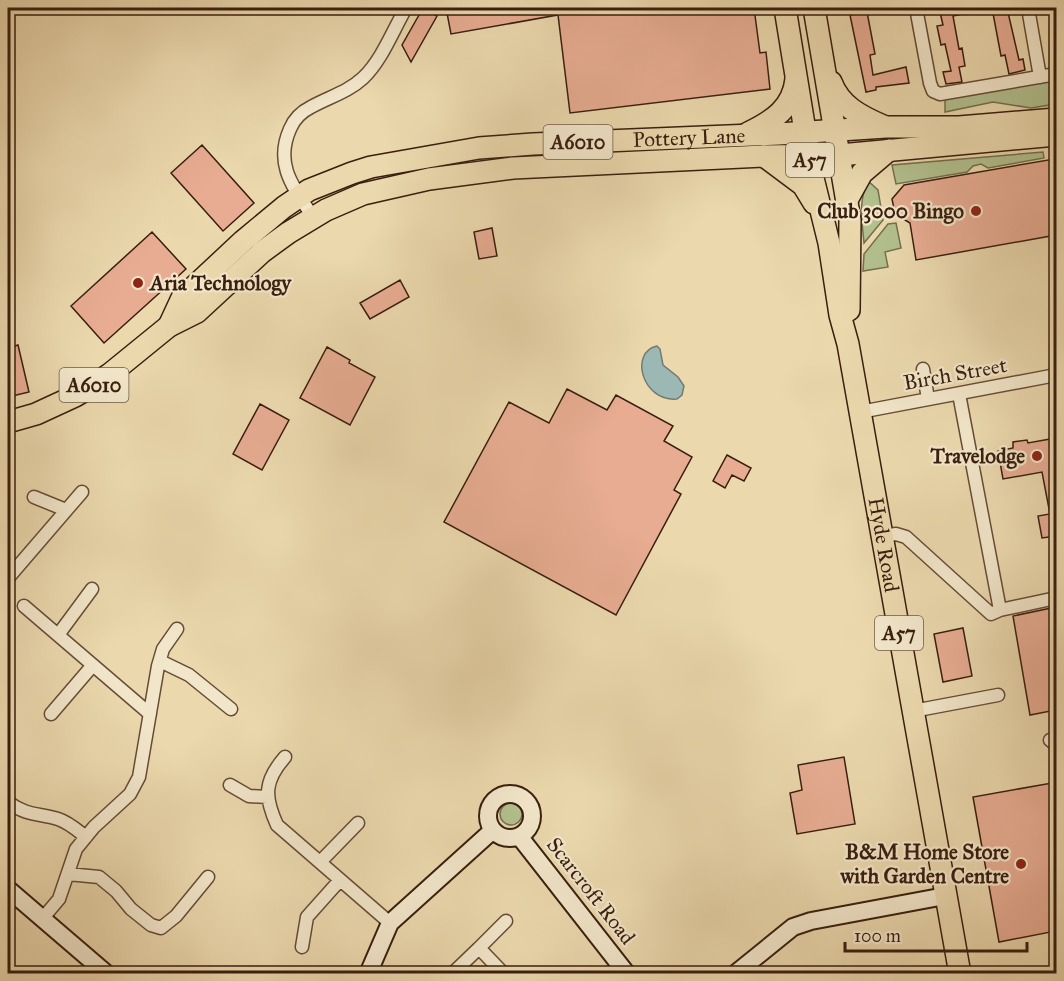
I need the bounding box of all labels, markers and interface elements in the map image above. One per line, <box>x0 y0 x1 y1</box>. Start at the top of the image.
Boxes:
street label: Pottery Lane <box>632 122 746 153</box>
road number: A6010 <box>544 125 612 159</box>
road number: A57 <box>786 143 834 177</box>
place label: Club 3000 Bingo <box>817 198 964 224</box>
marker: Club 3000 Bingo <box>969 204 983 218</box>
place label: Aria Technology <box>148 270 292 296</box>
marker: Aria Technology <box>131 276 145 290</box>
street label: Birch Street <box>901 352 1009 396</box>
road number: A6010 <box>60 368 128 402</box>
place label: Travelodge <box>930 443 1025 469</box>
marker: Travelodge <box>1030 449 1044 463</box>
street label: Hyde Road <box>862 495 905 595</box>
road number: A57 <box>875 616 923 650</box>
street label: Scarcroft Road <box>541 832 641 950</box>
place label: B&M Home Store with Garden Centre <box>840 839 1009 889</box>
marker: B&M Home Store with Garden Centre <box>1014 857 1028 871</box>
scale bar <box>845 915 1026 953</box>
text: 100 m <box>854 925 901 947</box>

